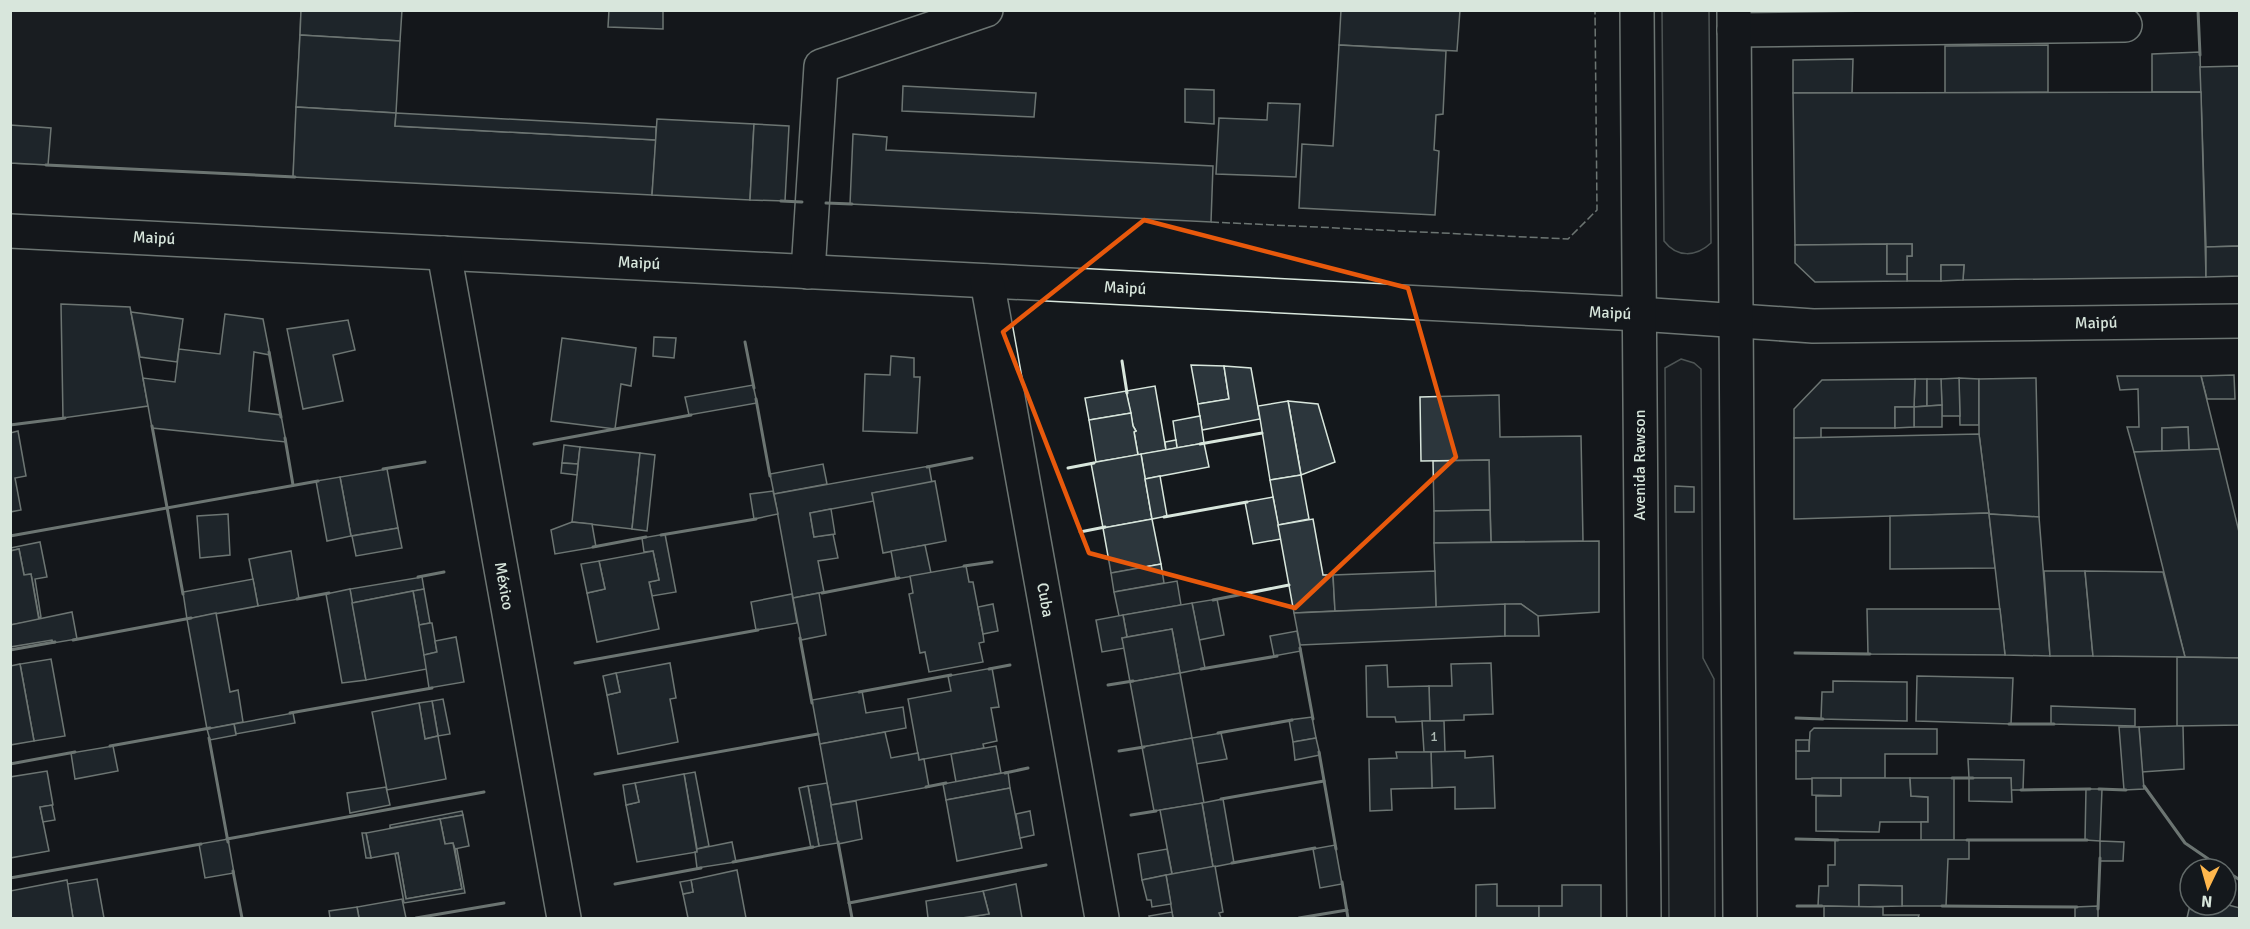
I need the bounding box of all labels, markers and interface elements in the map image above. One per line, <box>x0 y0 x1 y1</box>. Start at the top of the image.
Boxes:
street label: Maipú <box>132 227 176 249</box>
street label: Maipú <box>617 252 661 274</box>
street label: Maipú <box>1103 277 1147 299</box>
street label: Maipú <box>1588 302 1632 324</box>
street label: Maipú <box>2075 313 2117 333</box>
street label: Avenida Rawson <box>1630 410 1650 520</box>
street label: México <box>490 560 518 612</box>
street label: Cuba <box>1032 581 1058 619</box>
house number: 1 <box>1430 728 1438 745</box>
north arrow <box>2178 857 2238 917</box>
text: N <box>2200 890 2213 911</box>

